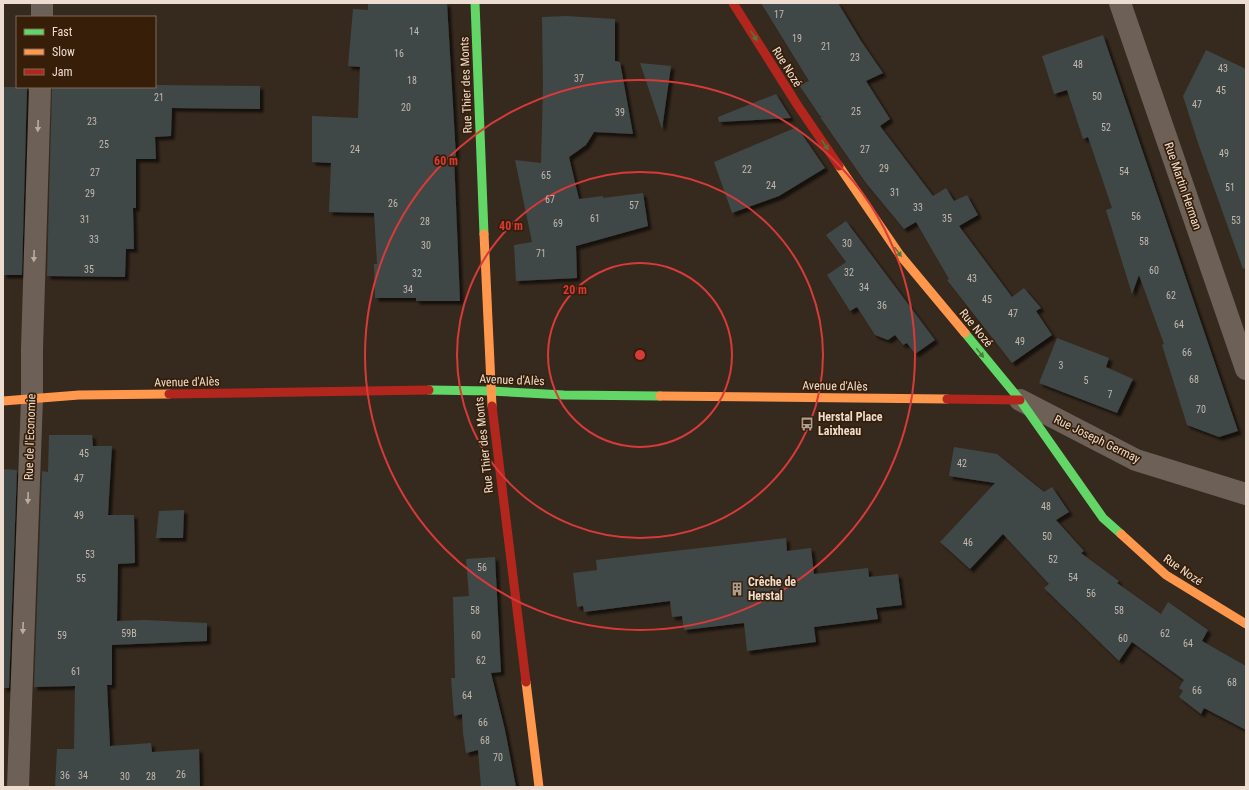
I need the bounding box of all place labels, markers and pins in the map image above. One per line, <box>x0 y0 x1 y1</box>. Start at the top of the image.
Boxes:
centre of rings <box>633 348 647 362</box>
place label: Herstal Place Laixheau <box>818 410 883 438</box>
bus stop icon: Herstal Place Laixheau <box>799 416 815 432</box>
place label: Crêche de Herstal <box>748 575 796 603</box>
building icon: Crêche de Herstal <box>729 581 745 597</box>

